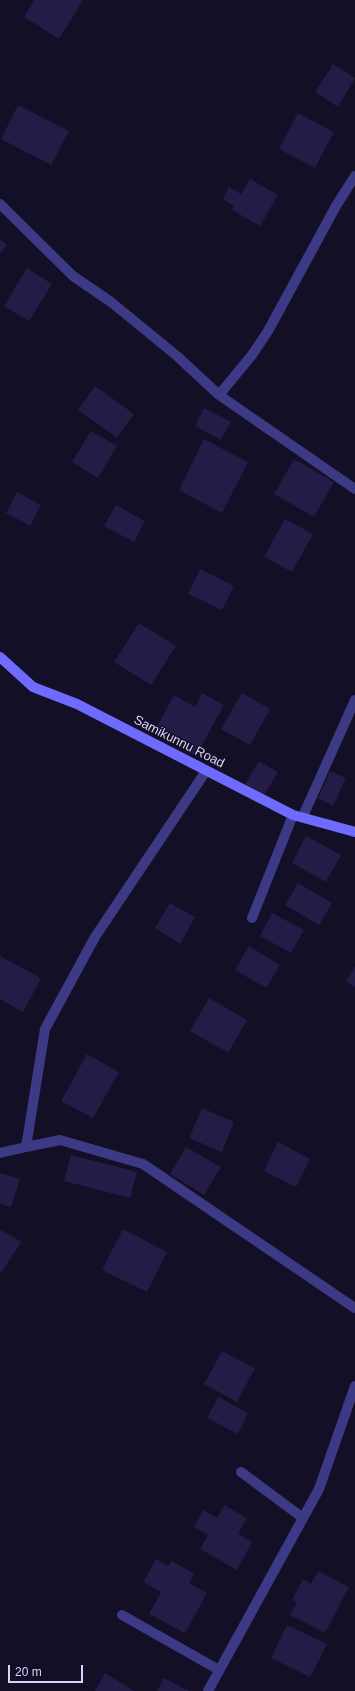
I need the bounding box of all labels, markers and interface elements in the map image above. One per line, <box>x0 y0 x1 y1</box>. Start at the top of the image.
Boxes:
street label: Samikunnu Road <box>131 712 227 772</box>
scale bar <box>10 1657 85 1683</box>
text: 20 m <box>15 1665 42 1679</box>

